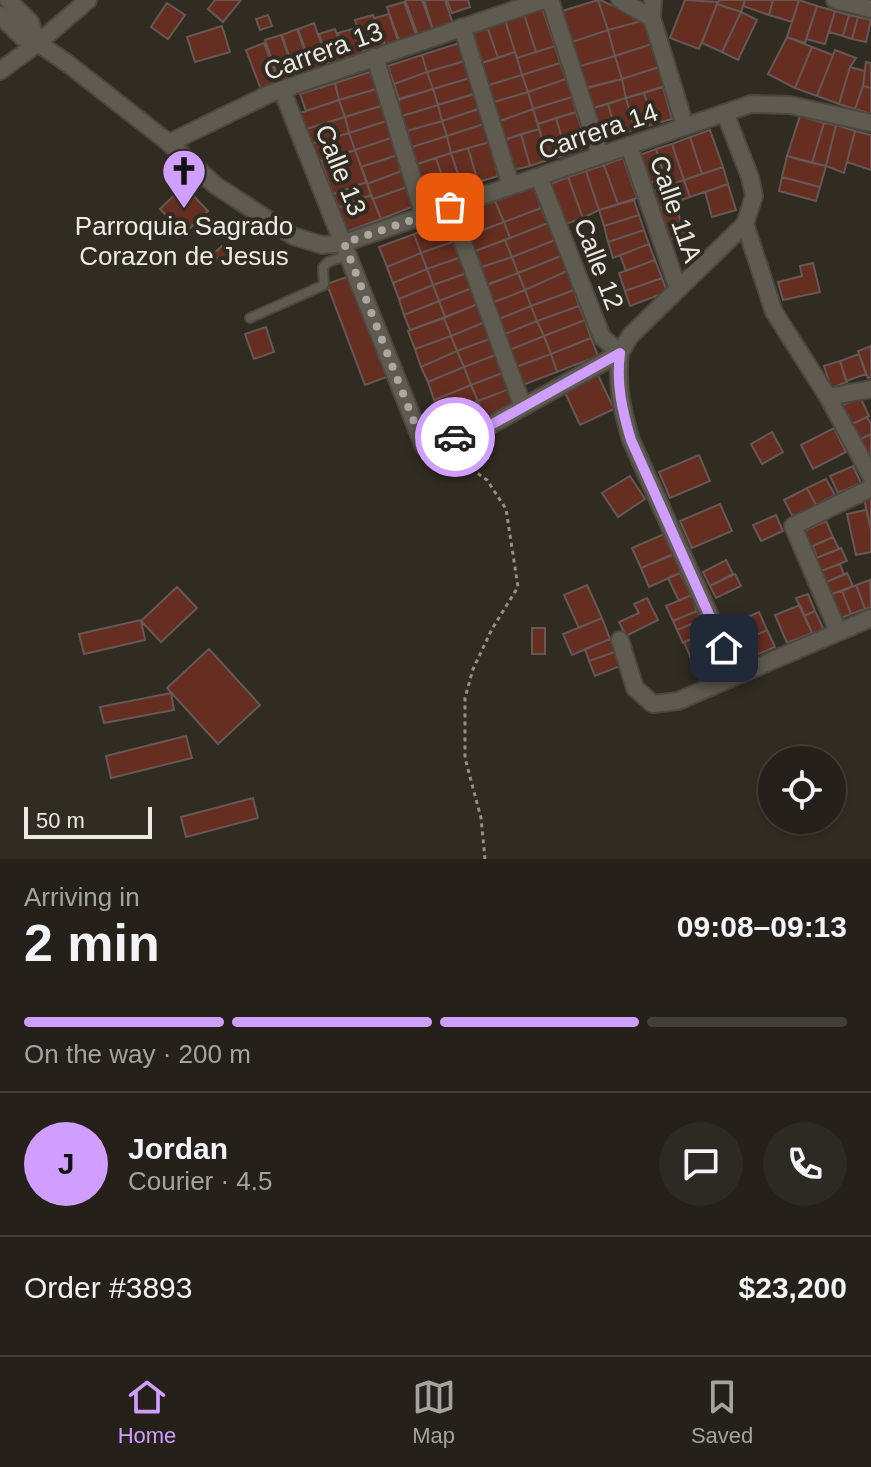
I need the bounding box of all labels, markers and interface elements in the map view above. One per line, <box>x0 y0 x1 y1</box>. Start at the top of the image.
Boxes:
street label: Carrera 13 <box>259 16 387 86</box>
street label: Carrera 14 <box>534 97 662 165</box>
street label: Calle 13 <box>309 120 373 220</box>
church icon: Parroquia Sagrado Corazon de Jesus <box>160 147 208 210</box>
street label: Calle 11A <box>644 152 708 267</box>
pin <box>416 173 484 241</box>
icon: bag <box>428 185 472 229</box>
place label: Parroquia Sagrado Corazon de Jesus <box>75 211 293 271</box>
street label: Calle 12 <box>568 214 630 314</box>
courier <box>415 397 495 477</box>
icon: car <box>433 415 477 459</box>
pin <box>690 614 758 682</box>
icon: home <box>702 626 746 670</box>
map controls <box>758 746 846 834</box>
button: locate <box>758 746 846 834</box>
scale bar <box>24 803 152 839</box>
text: 50 m <box>36 808 85 833</box>
text: Arriving in <box>24 882 140 912</box>
text: 09:08–09:13 <box>677 910 847 943</box>
text: 2 min <box>24 914 160 972</box>
text: On the way · 200 m <box>24 1039 251 1069</box>
button: chat <box>659 1122 743 1206</box>
button: phone <box>763 1122 847 1206</box>
text: Jordan <box>128 1132 228 1165</box>
text: J <box>58 1147 74 1180</box>
text: Courier · 4.5 <box>128 1166 273 1196</box>
text: Order #3893 <box>24 1271 192 1304</box>
text: $23,200 <box>739 1271 847 1304</box>
tab: Home <box>118 1375 176 1449</box>
tab: Map <box>412 1375 456 1449</box>
tab: Saved <box>691 1375 753 1449</box>

